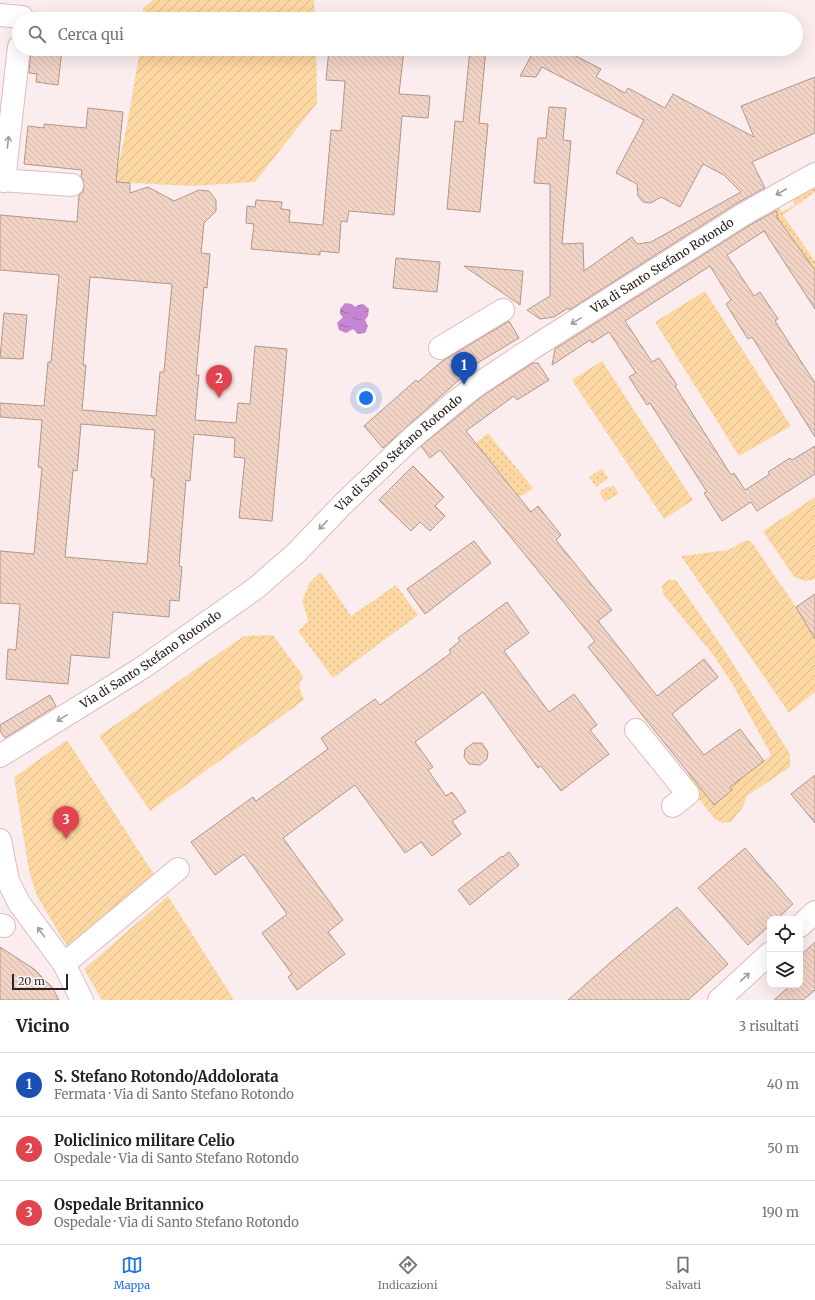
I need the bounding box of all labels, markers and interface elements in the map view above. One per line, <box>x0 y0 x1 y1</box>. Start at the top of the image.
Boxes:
search box <box>12 12 803 56</box>
icon: search <box>26 23 48 45</box>
text: Cerca qui <box>58 25 124 44</box>
one-way arrow <box>4 136 12 149</box>
one-way arrow <box>775 189 787 197</box>
street label: Via di Santo Stefano Rotondo <box>587 214 736 317</box>
one-way arrow <box>570 317 582 325</box>
pin: 1 <box>451 352 477 385</box>
pin: 2 <box>206 365 232 398</box>
your location <box>356 388 376 408</box>
street label: Via di Santo Stefano Rotondo <box>331 391 465 515</box>
one-way arrow <box>318 520 328 530</box>
street label: Via di Santo Stefano Rotondo <box>76 607 224 712</box>
one-way arrow <box>56 715 68 723</box>
pin: 3 <box>53 806 79 839</box>
map controls <box>767 916 803 988</box>
button: locate <box>767 916 803 952</box>
one-way arrow <box>37 927 45 938</box>
button: layers <box>767 952 803 988</box>
scale bar <box>12 972 68 991</box>
one-way arrow <box>740 972 750 981</box>
text: 20 m <box>18 974 45 988</box>
text: Vicino <box>16 1015 69 1037</box>
text: 3 risultati <box>739 1018 799 1035</box>
text: S. Stefano Rotondo/Addolorata <box>54 1067 279 1086</box>
text: 1 <box>26 1076 32 1093</box>
text: 40 m <box>767 1076 799 1093</box>
text: Fermata · Via di Santo Stefano Rotondo <box>54 1086 294 1103</box>
text: Policlinico militare Celio <box>54 1131 235 1150</box>
text: 2 <box>25 1140 33 1157</box>
text: 50 m <box>767 1140 799 1157</box>
text: Ospedale · Via di Santo Stefano Rotondo <box>54 1150 299 1167</box>
text: Ospedale Britannico <box>54 1195 204 1214</box>
text: 3 <box>25 1204 33 1221</box>
text: 190 m <box>762 1204 799 1221</box>
text: Ospedale · Via di Santo Stefano Rotondo <box>54 1214 299 1231</box>
tab: Mappa <box>114 1254 150 1292</box>
tab: Indicazioni <box>378 1254 437 1292</box>
tab: Salvati <box>665 1254 701 1292</box>

